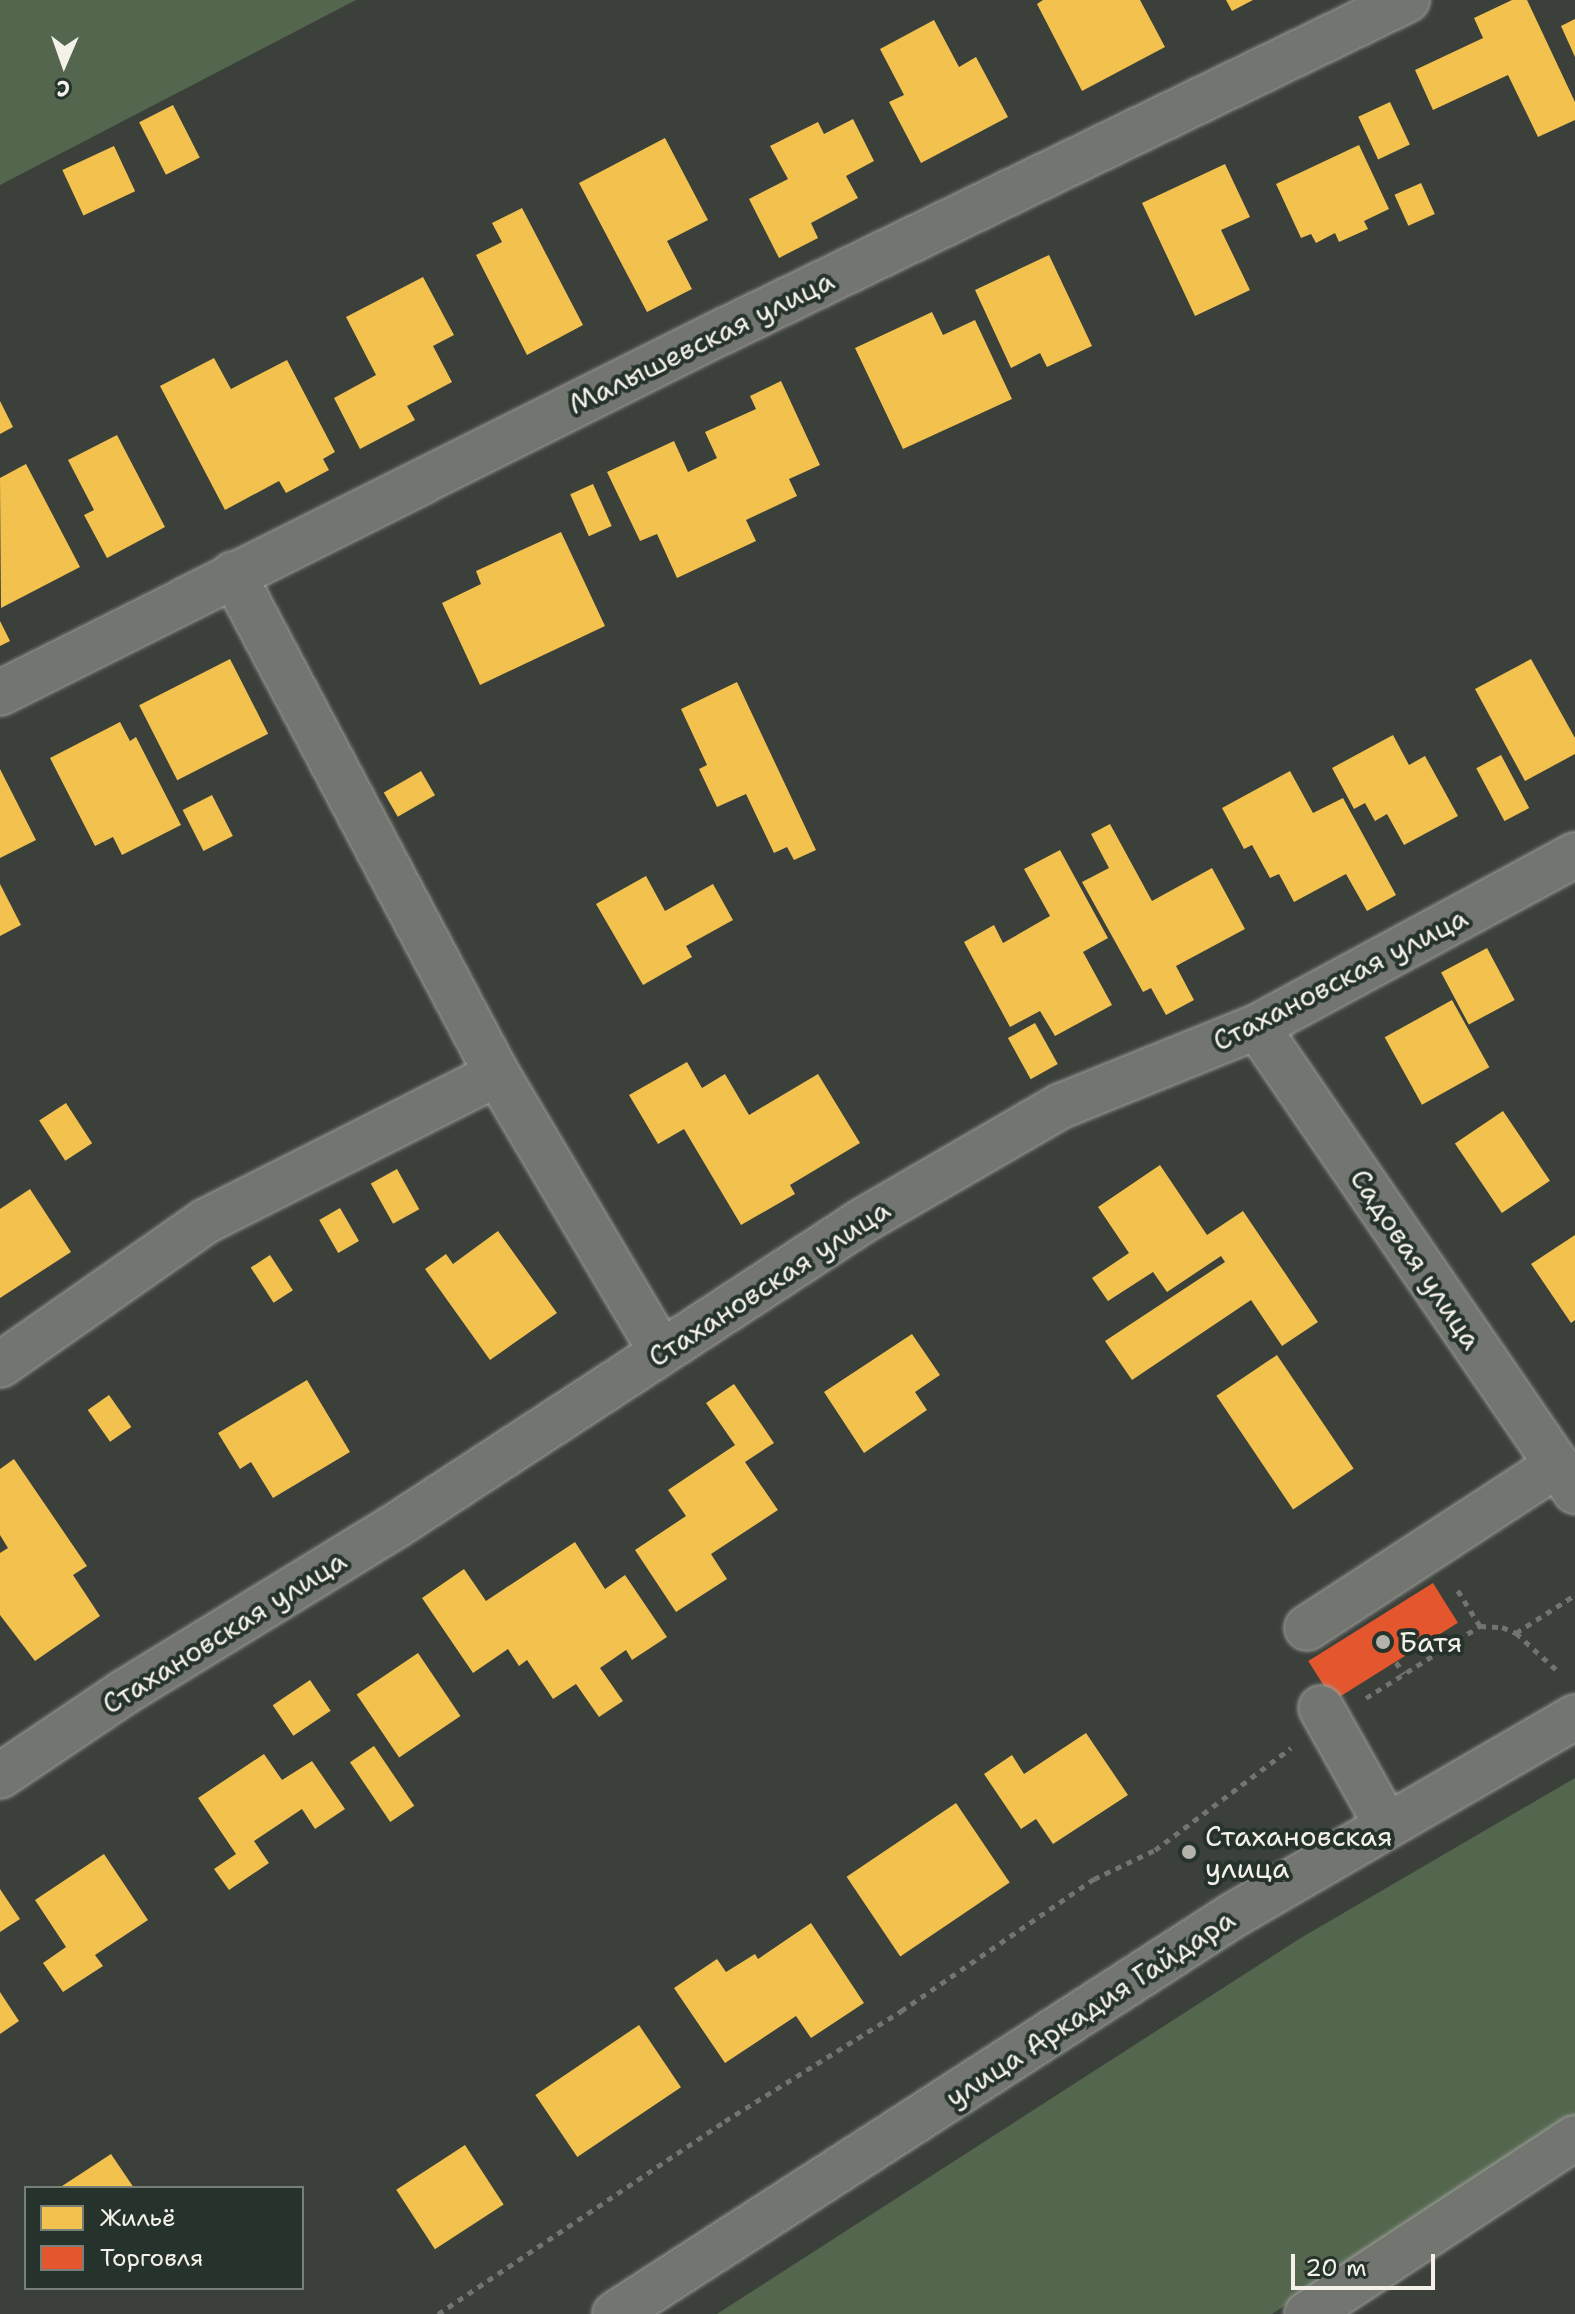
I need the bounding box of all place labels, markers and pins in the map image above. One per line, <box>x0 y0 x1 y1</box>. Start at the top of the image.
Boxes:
place label: Батя <box>1399 1625 1462 1659</box>
marker: Батя <box>1374 1633 1392 1651</box>
place label: Стахановская улица <box>1205 1819 1393 1885</box>
marker: Стахановская улица <box>1180 1843 1198 1861</box>

